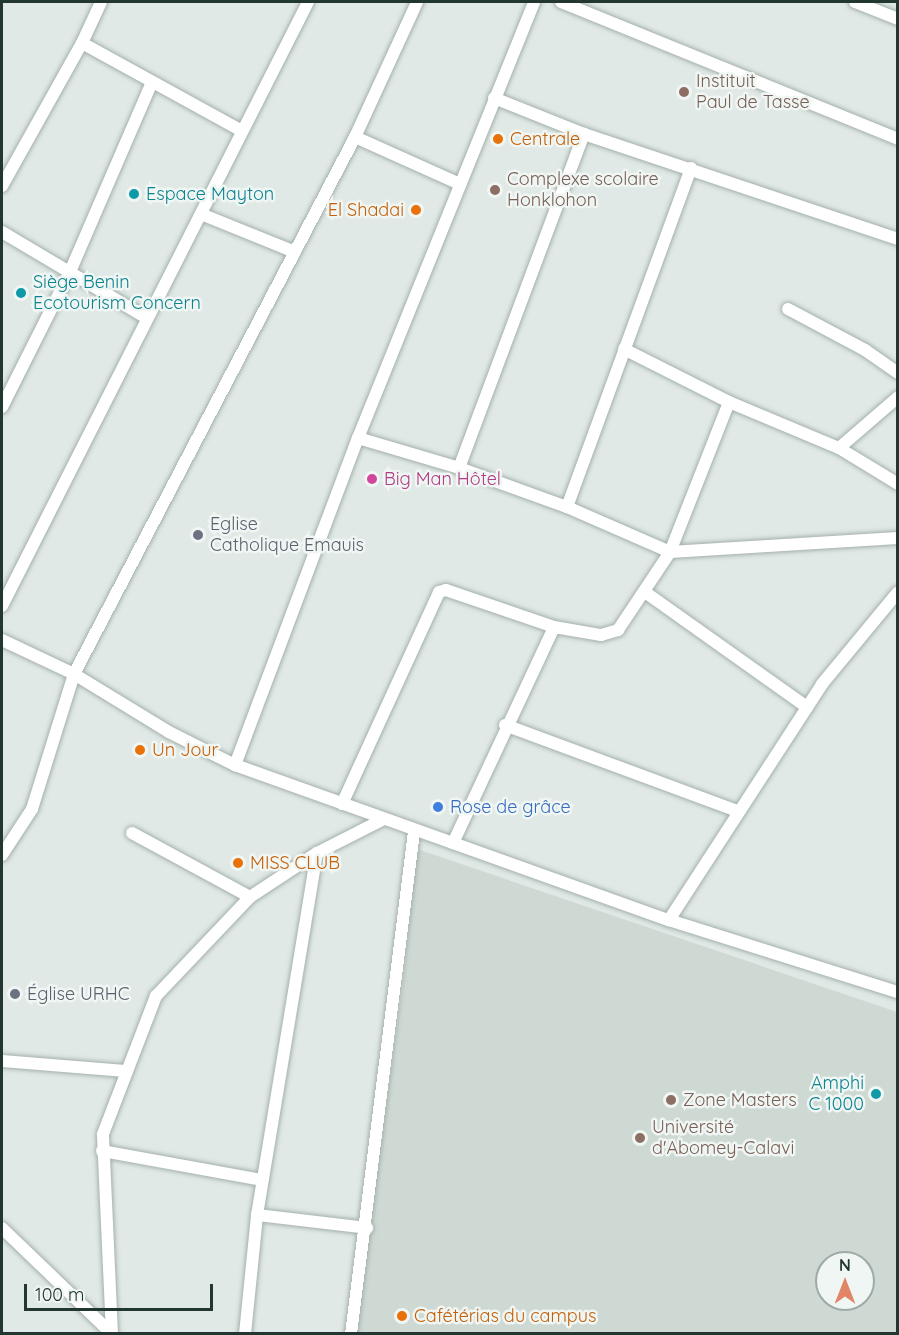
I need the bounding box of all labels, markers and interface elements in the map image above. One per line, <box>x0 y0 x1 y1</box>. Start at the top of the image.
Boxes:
place label: Instituit Paul de Tasse <box>696 71 810 113</box>
marker: Instituit Paul de Tasse <box>677 85 691 99</box>
place label: Centrale <box>510 128 580 150</box>
marker: Centrale <box>491 132 505 146</box>
place label: Complexe scolaire Honklohon <box>507 169 659 212</box>
place label: Espace Mayton <box>146 183 274 205</box>
marker: Complexe scolaire Honklohon <box>488 183 502 197</box>
marker: Espace Mayton <box>127 187 141 201</box>
place label: El Shadai <box>328 199 404 221</box>
marker: El Shadai <box>409 203 423 217</box>
place label: Siège Benin Ecotourism Concern <box>33 272 201 314</box>
marker: Siège Benin Ecotourism Concern <box>14 286 28 300</box>
place label: Big Man Hôtel <box>384 468 501 490</box>
marker: Big Man Hôtel <box>365 472 379 486</box>
place label: Eglise Catholique Emauis <box>210 514 364 556</box>
marker: Eglise Catholique Emauis <box>191 528 205 542</box>
place label: Un Jour <box>152 739 218 761</box>
marker: Un Jour <box>133 743 147 757</box>
place label: Rose de grâce <box>450 796 571 818</box>
marker: Rose de grâce <box>431 800 445 814</box>
place label: MISS CLUB <box>250 852 340 874</box>
marker: MISS CLUB <box>231 856 245 870</box>
place label: Église URHC <box>27 983 130 1005</box>
marker: Église URHC <box>8 987 22 1001</box>
place label: Amphi C 1000 <box>809 1073 864 1116</box>
marker: Amphi C 1000 <box>869 1087 883 1101</box>
place label: Zone Masters <box>683 1089 797 1111</box>
marker: Zone Masters <box>664 1093 678 1107</box>
place label: Université d'Abomey-Calavi <box>652 1117 794 1160</box>
marker: Université d'Abomey-Calavi <box>633 1131 647 1145</box>
north arrow <box>815 1251 875 1311</box>
text: N <box>839 1255 851 1275</box>
scale bar <box>27 1272 216 1310</box>
text: 100 m <box>35 1283 84 1306</box>
place label: Cafétérias du campus <box>414 1305 596 1327</box>
marker: Cafétérias du campus <box>395 1309 409 1323</box>

